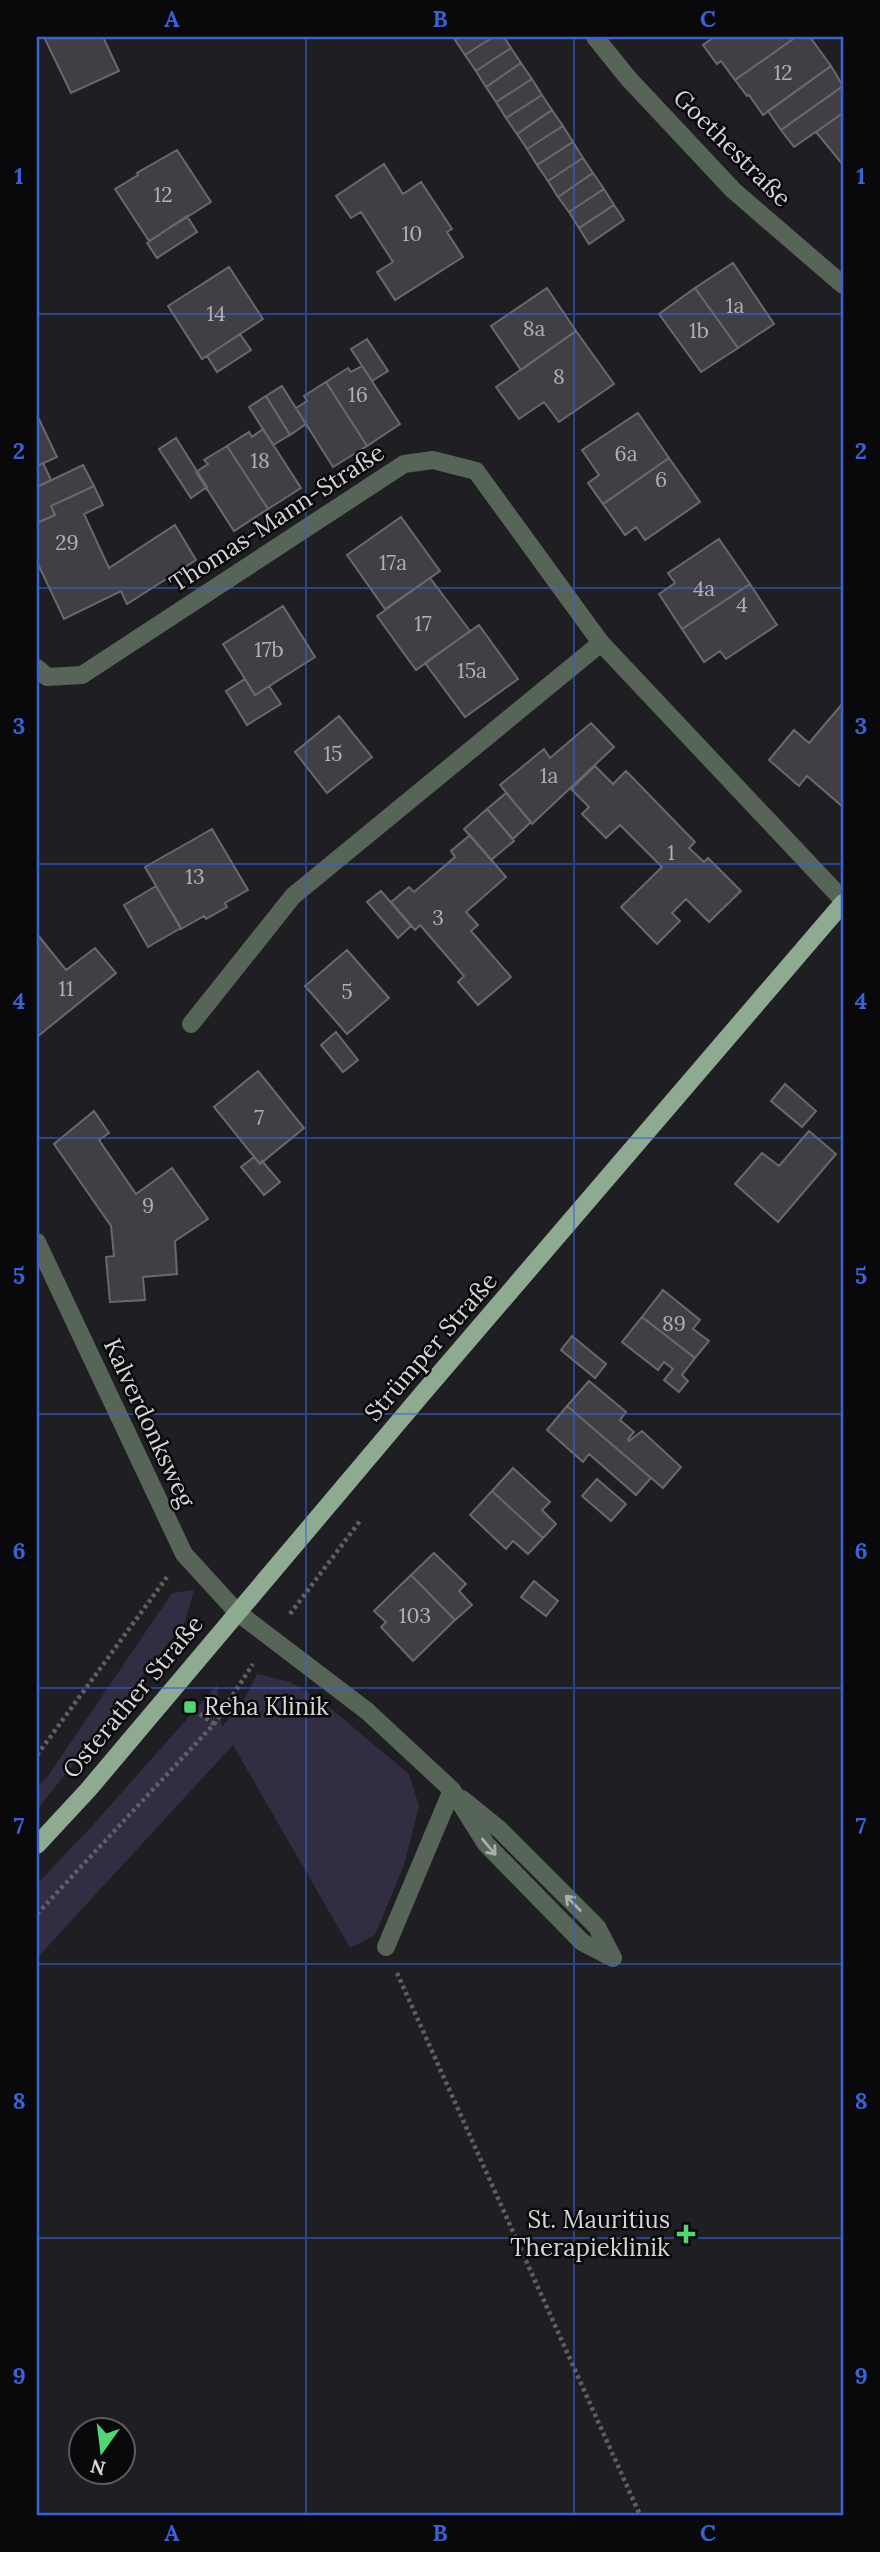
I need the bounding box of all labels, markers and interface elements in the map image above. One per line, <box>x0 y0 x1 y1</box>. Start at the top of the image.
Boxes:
text: A <box>164 4 180 33</box>
text: B <box>432 4 448 33</box>
text: C <box>700 4 716 33</box>
house number: 12 <box>774 59 792 86</box>
street label: Goethestraße <box>667 82 798 213</box>
text: 1 <box>14 161 24 190</box>
text: 1 <box>856 161 866 190</box>
house number: 12 <box>154 181 172 208</box>
house number: 10 <box>402 220 422 247</box>
house number: 1a <box>726 292 744 319</box>
house number: 14 <box>206 300 226 327</box>
house number: 8a <box>523 315 545 342</box>
house number: 1b <box>689 317 709 344</box>
house number: 8 <box>553 363 565 390</box>
house number: 16 <box>348 381 368 408</box>
text: 2 <box>13 436 25 465</box>
text: 2 <box>855 436 867 465</box>
street label: Thomas-Mann-Straße <box>164 437 390 599</box>
house number: 6a <box>615 440 638 467</box>
house number: 18 <box>250 447 270 474</box>
house number: 6 <box>655 466 667 493</box>
house number: 29 <box>55 529 79 556</box>
house number: 17a <box>379 549 407 576</box>
house number: 4a <box>693 575 715 602</box>
house number: 4 <box>736 591 748 618</box>
house number: 17 <box>414 610 432 637</box>
house number: 17b <box>254 636 284 663</box>
house number: 15a <box>457 657 487 684</box>
text: 3 <box>13 711 25 740</box>
text: 3 <box>855 711 867 740</box>
house number: 15 <box>323 740 343 767</box>
house number: 1a <box>540 762 558 789</box>
house number: 1 <box>667 839 675 866</box>
house number: 13 <box>185 863 205 890</box>
house number: 3 <box>432 904 444 931</box>
house number: 11 <box>58 975 74 1002</box>
house number: 5 <box>341 978 353 1005</box>
text: 4 <box>13 986 25 1015</box>
text: 4 <box>855 986 867 1015</box>
house number: 7 <box>254 1104 264 1131</box>
house number: 9 <box>142 1192 154 1219</box>
text: 5 <box>13 1261 25 1290</box>
text: 5 <box>855 1261 867 1290</box>
street label: Strümper Straße <box>357 1266 504 1428</box>
house number: 89 <box>662 1310 686 1337</box>
street label: Kalverdonksweg <box>97 1333 202 1513</box>
text: 6 <box>12 1536 26 1565</box>
text: 6 <box>854 1536 868 1565</box>
house number: 103 <box>399 1602 431 1629</box>
street label: Osterather Straße <box>55 1609 210 1784</box>
place label: Reha Klinik <box>204 1691 329 1722</box>
marker: Reha Klinik <box>182 1699 198 1715</box>
text: 7 <box>14 1811 25 1840</box>
text: 7 <box>856 1811 867 1840</box>
one-way arrow <box>481 1837 497 1855</box>
one-way arrow <box>565 1895 582 1912</box>
text: 8 <box>12 2086 26 2115</box>
text: 8 <box>854 2086 868 2115</box>
place label: St. Mauritius Therapieklinik <box>510 2204 670 2263</box>
marker: St. Mauritius Therapieklinik <box>676 2224 696 2244</box>
text: 9 <box>12 2361 26 2390</box>
text: 9 <box>854 2361 868 2390</box>
north arrow <box>66 2416 136 2486</box>
text: N <box>88 2454 108 2481</box>
text: A <box>164 2518 180 2547</box>
text: B <box>432 2518 448 2547</box>
text: C <box>700 2518 716 2547</box>

